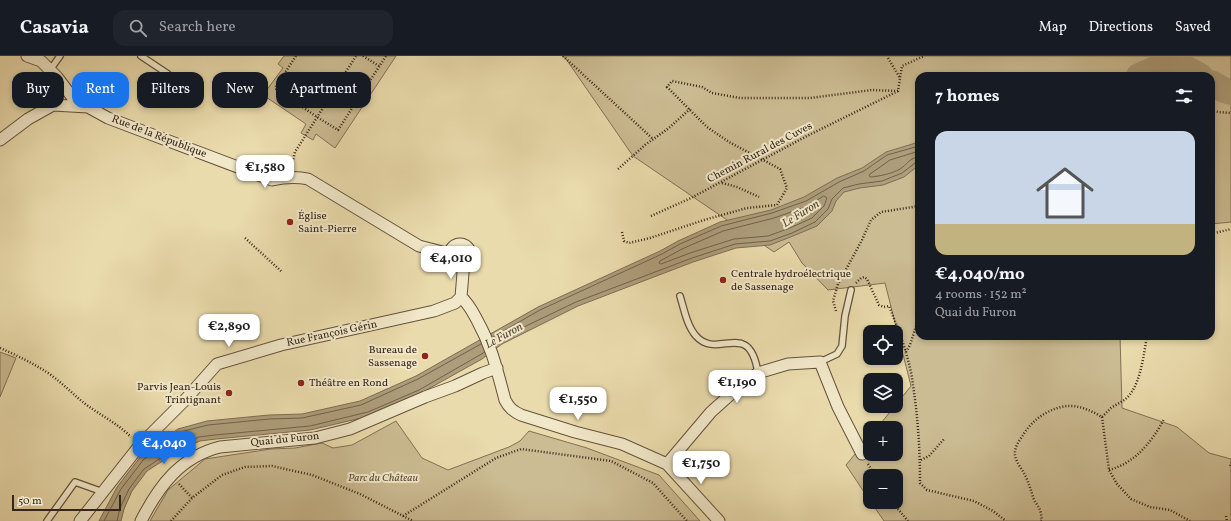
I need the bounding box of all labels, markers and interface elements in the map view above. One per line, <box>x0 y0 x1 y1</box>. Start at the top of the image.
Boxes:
search box <box>113 10 393 46</box>
text: Casavia <box>20 15 89 41</box>
icon: search <box>127 17 149 39</box>
text: Search here <box>159 17 236 38</box>
text: Map <box>1039 18 1067 37</box>
text: Directions <box>1089 18 1153 37</box>
text: Saved <box>1175 18 1211 37</box>
chip: Buy <box>12 72 64 108</box>
chip: Rent <box>72 72 129 108</box>
chip: Filters <box>137 72 204 108</box>
chip: New <box>212 72 268 108</box>
chip: Apartment <box>276 72 371 108</box>
text: 7 homes <box>935 85 1000 108</box>
icon: filters <box>1173 85 1195 107</box>
street label: Rue de la République <box>109 112 209 162</box>
street label: Chemin Rural des Cuves <box>705 119 815 187</box>
pin: €1,580 <box>232 155 298 189</box>
icon: home <box>1029 157 1101 229</box>
text: €1,580 <box>245 159 285 177</box>
water label: Le Furon <box>779 196 823 232</box>
place label: Église Saint-Pierre <box>298 209 357 237</box>
marker: Église Saint-Pierre <box>285 217 295 227</box>
pin: €4,010 <box>418 246 484 280</box>
text: €4,010 <box>430 250 472 268</box>
text: €4,040/mo <box>935 263 1025 286</box>
place label: Centrale hydroélectrique de Sassenage <box>731 267 851 295</box>
marker: Centrale hydroélectrique de Sassenage <box>718 275 728 285</box>
text: 4 rooms · 152 m² <box>935 286 1027 304</box>
text: Quai du Furon <box>935 304 1016 322</box>
pin: €2,890 <box>196 314 262 348</box>
street label: Rue François Gérin <box>285 317 379 351</box>
text: €2,890 <box>208 318 250 336</box>
water label: Le Furon <box>482 319 526 353</box>
map controls <box>863 325 903 509</box>
button: locate <box>863 325 903 365</box>
place label: Bureau de Sassenage <box>368 343 417 371</box>
marker: Bureau de Sassenage <box>420 351 430 361</box>
pin: €1,190 <box>704 370 770 404</box>
button: layers <box>863 373 903 413</box>
text: €1,190 <box>717 374 757 392</box>
place label: Théâtre en Rond <box>309 376 388 391</box>
marker: Théâtre en Rond <box>296 378 306 388</box>
place label: Parvis Jean-Louis Trintignant <box>137 380 221 408</box>
pin: €1,550 <box>545 387 611 421</box>
marker: Parvis Jean-Louis Trintignant <box>224 388 234 398</box>
text: €1,550 <box>559 391 597 409</box>
button: + <box>863 421 903 461</box>
street label: Quai du Furon <box>250 429 320 451</box>
pin: €4,040 <box>131 431 197 465</box>
text: €4,040 <box>142 435 186 453</box>
pin: €1,750 <box>668 451 734 485</box>
text: €1,750 <box>682 455 720 473</box>
button: − <box>863 469 903 509</box>
park label: Parc du Château <box>348 471 418 486</box>
scale bar <box>12 493 121 512</box>
text: 50 m <box>18 494 42 509</box>

